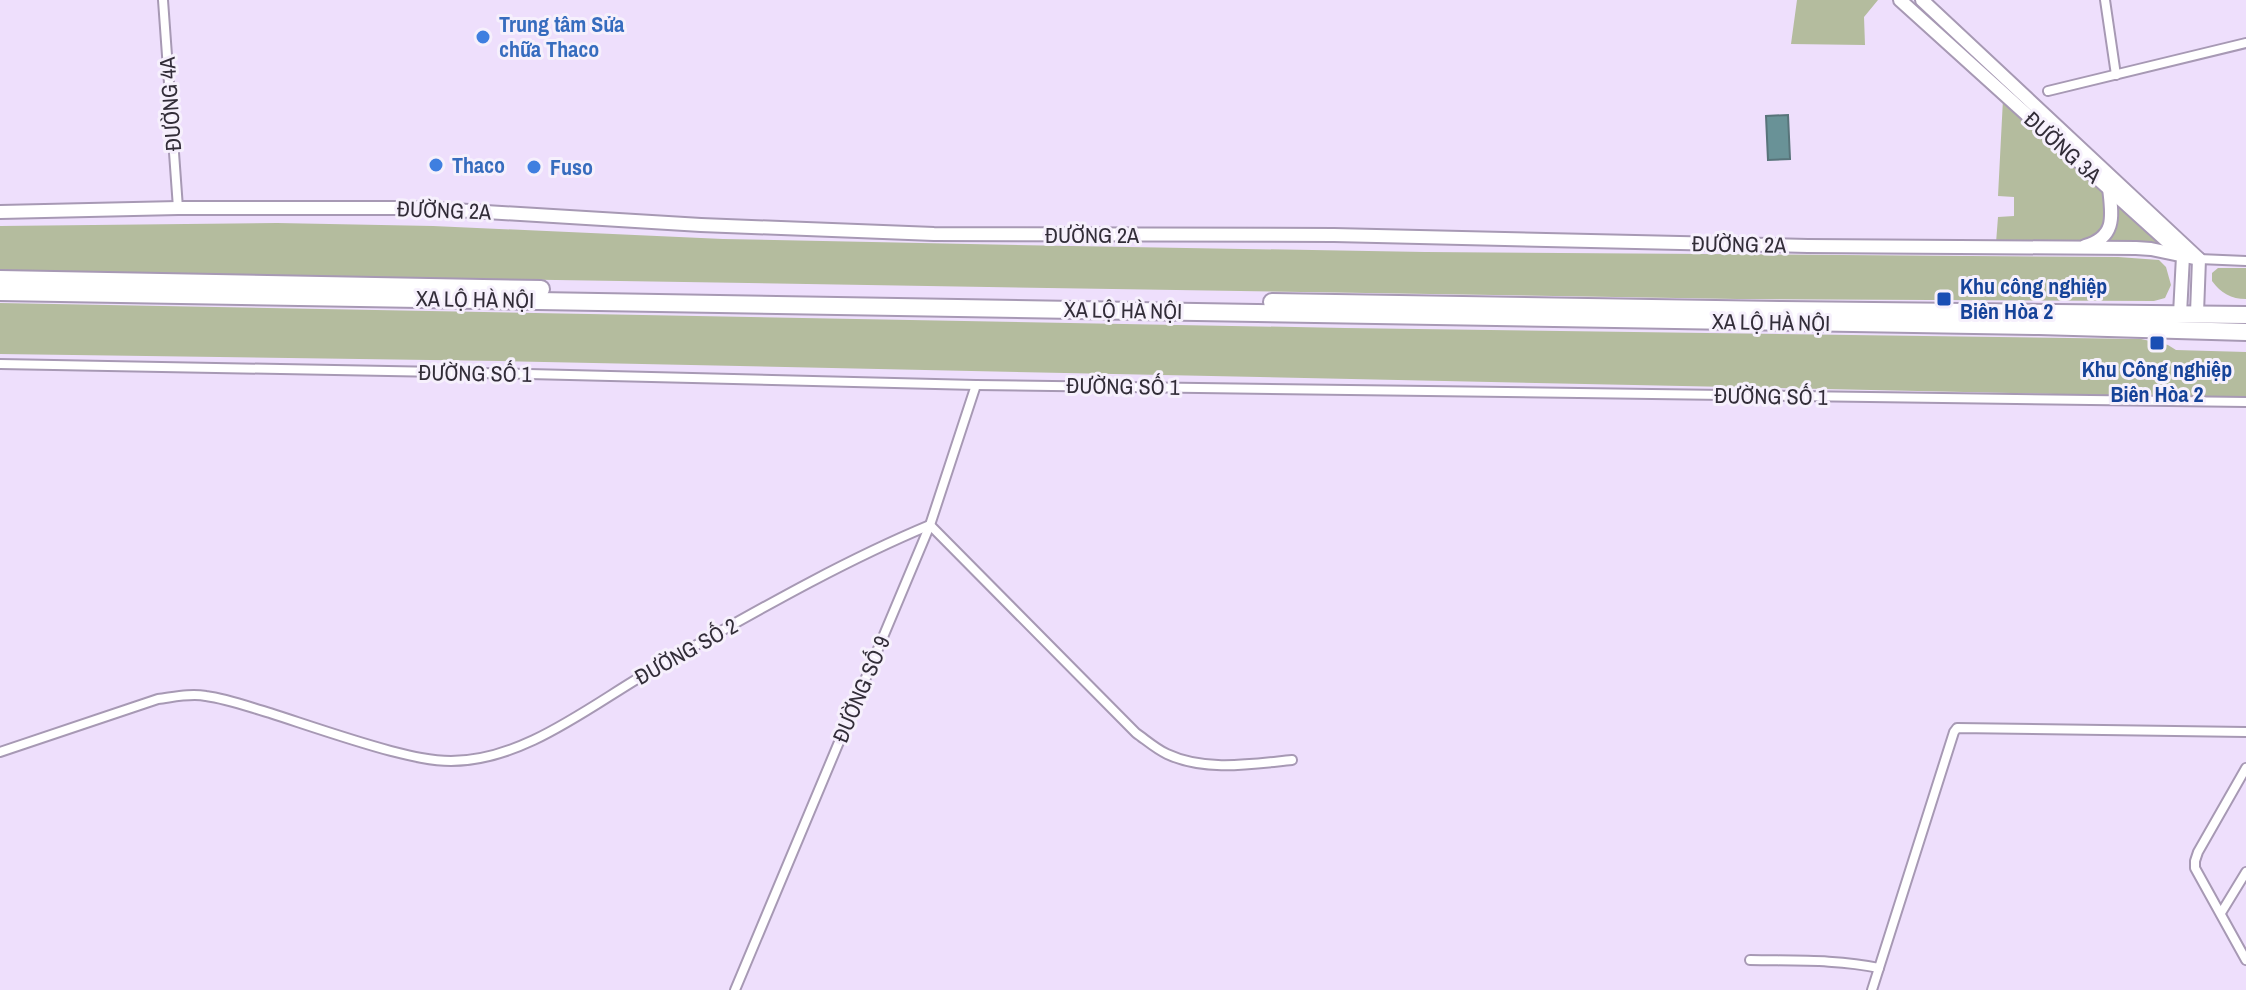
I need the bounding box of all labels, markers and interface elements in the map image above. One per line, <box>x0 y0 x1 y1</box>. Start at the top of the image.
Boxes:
place label: Trung tâm Sửa chữa Thaco <box>499 9 624 64</box>
marker: Trung tâm Sửa chữa Thaco <box>474 28 492 46</box>
street label: ĐƯỜNG 4A <box>152 55 188 152</box>
street label: ĐƯỜNG 3A <box>2018 104 2109 190</box>
place label: Thaco <box>452 150 505 180</box>
place label: Fuso <box>550 152 593 182</box>
marker: Thaco <box>427 156 445 174</box>
marker: Fuso <box>525 158 543 176</box>
street label: ĐƯỜNG 2A <box>396 193 493 227</box>
street label: ĐƯỜNG 2A <box>1045 220 1140 250</box>
street label: ĐƯỜNG 2A <box>1692 228 1787 260</box>
place label: Khu công nghiệp Biên Hòa 2 <box>1960 271 2107 326</box>
street label: XA LỘ HÀ NỘI <box>416 283 534 315</box>
marker: Khu công nghiệp Biên Hòa 2 <box>1935 290 1953 308</box>
street label: XA LỘ HÀ NỘI <box>1064 294 1182 326</box>
street label: XA LỘ HÀ NỘI <box>1712 306 1830 338</box>
marker: Khu Công nghiệp Biên Hòa 2 <box>2148 334 2166 352</box>
place label: Khu Công nghiệp Biên Hòa 2 <box>2082 354 2232 409</box>
street label: ĐƯỜNG SỐ 1 <box>418 357 532 389</box>
street label: ĐƯỜNG SỐ 1 <box>1066 370 1180 402</box>
street label: ĐƯỜNG SỐ 1 <box>1714 380 1828 412</box>
street label: ĐƯỜNG SỐ 2 <box>629 610 743 692</box>
street label: ĐƯỜNG SỐ 9 <box>825 631 897 747</box>

